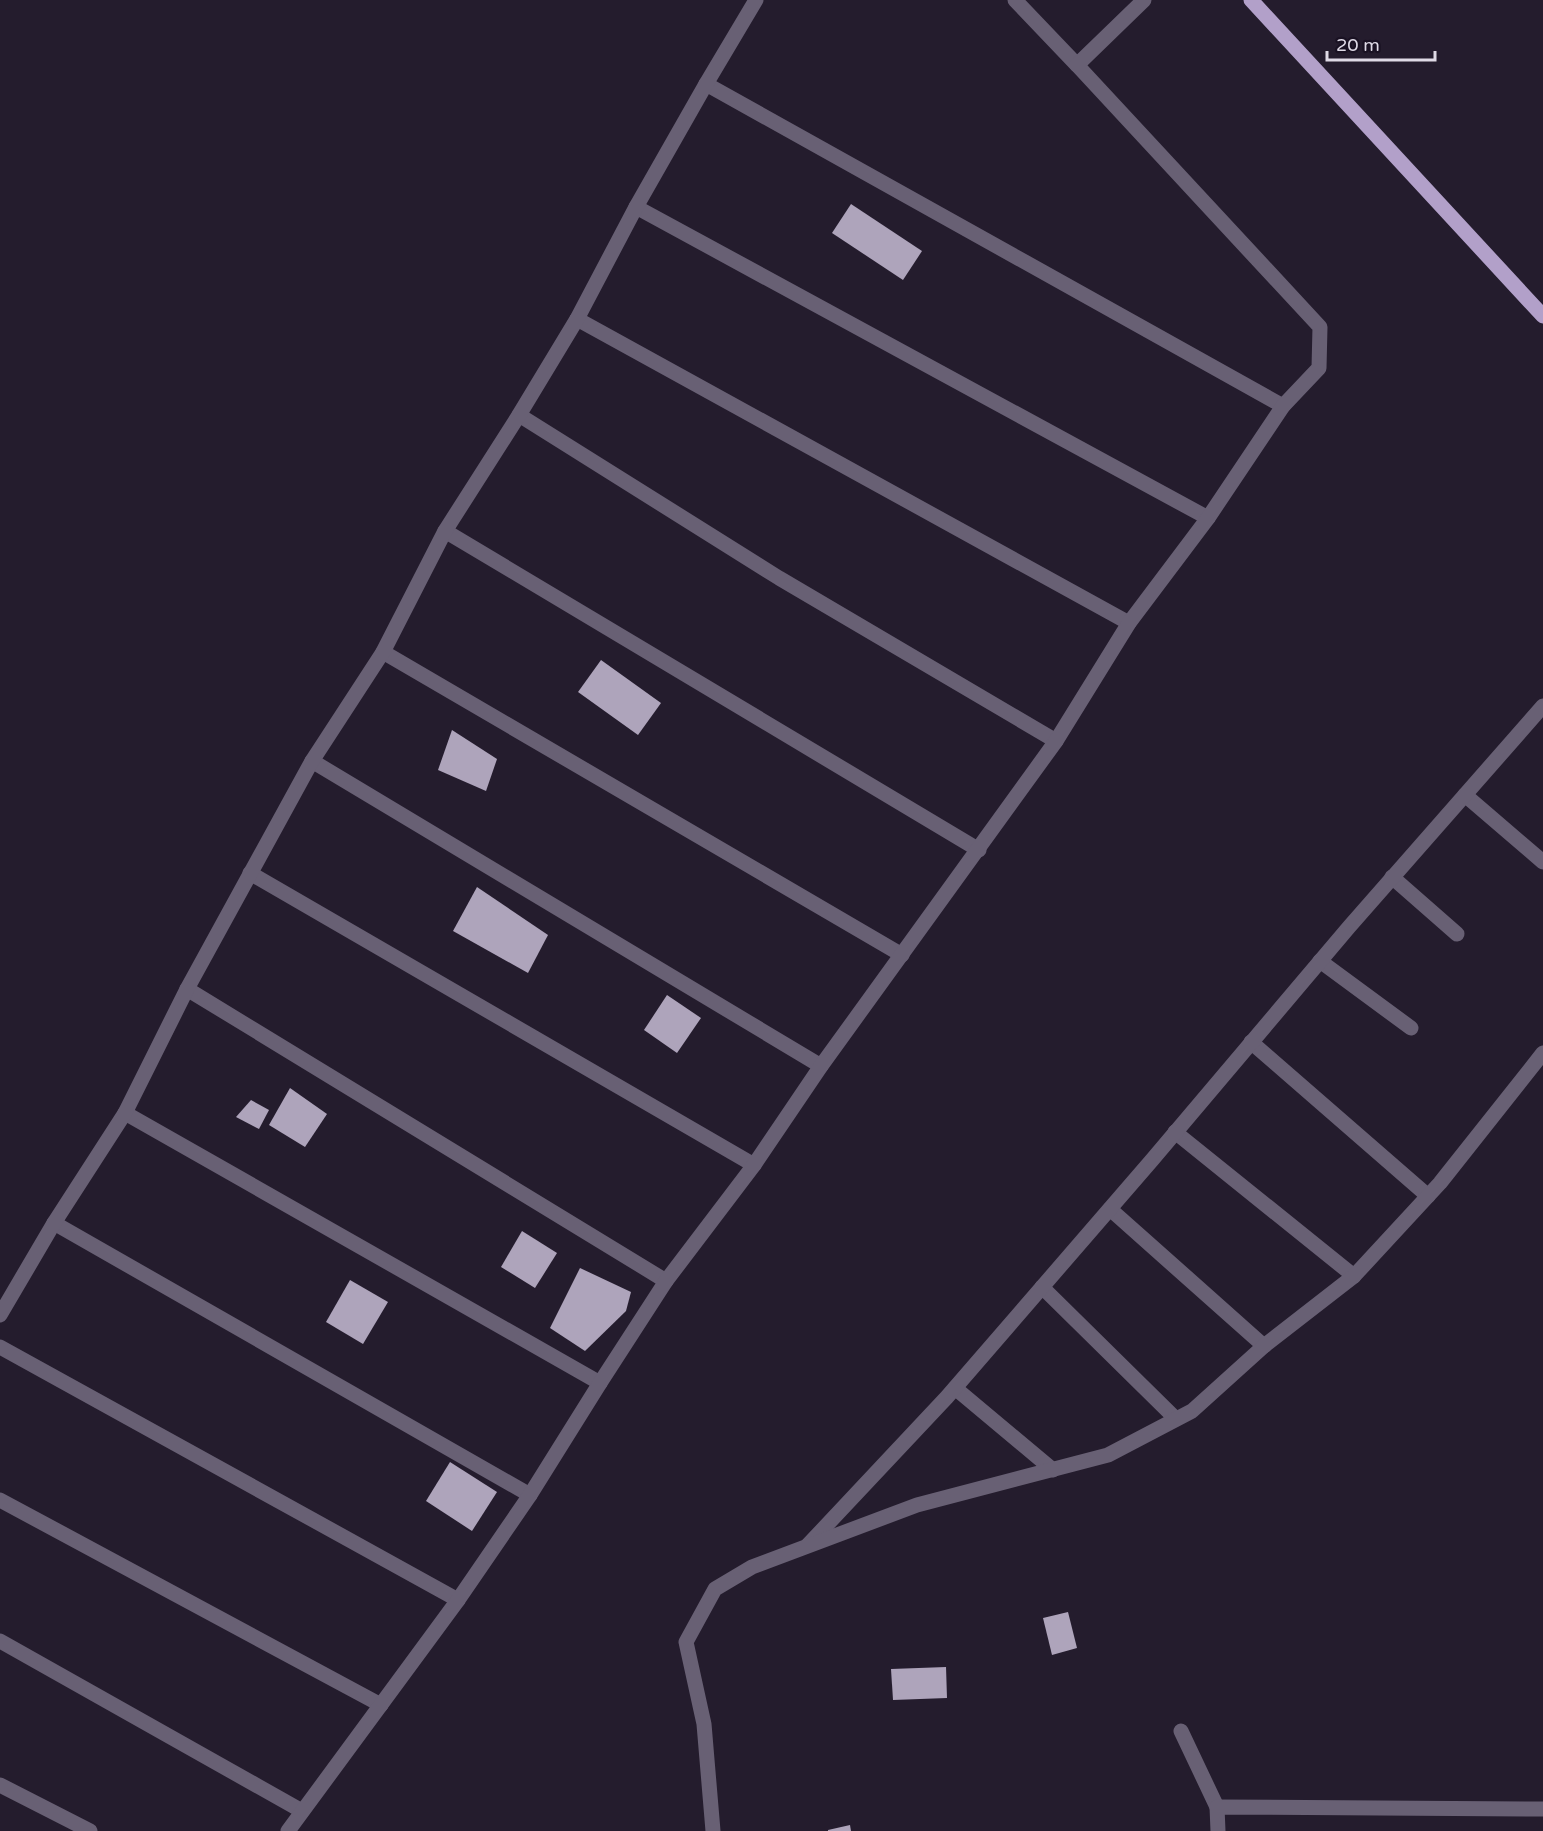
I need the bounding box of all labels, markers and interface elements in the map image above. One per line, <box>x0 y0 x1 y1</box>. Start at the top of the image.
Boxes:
scale bar <box>1327 24 1435 62</box>
text: 20 m <box>1336 34 1380 56</box>

